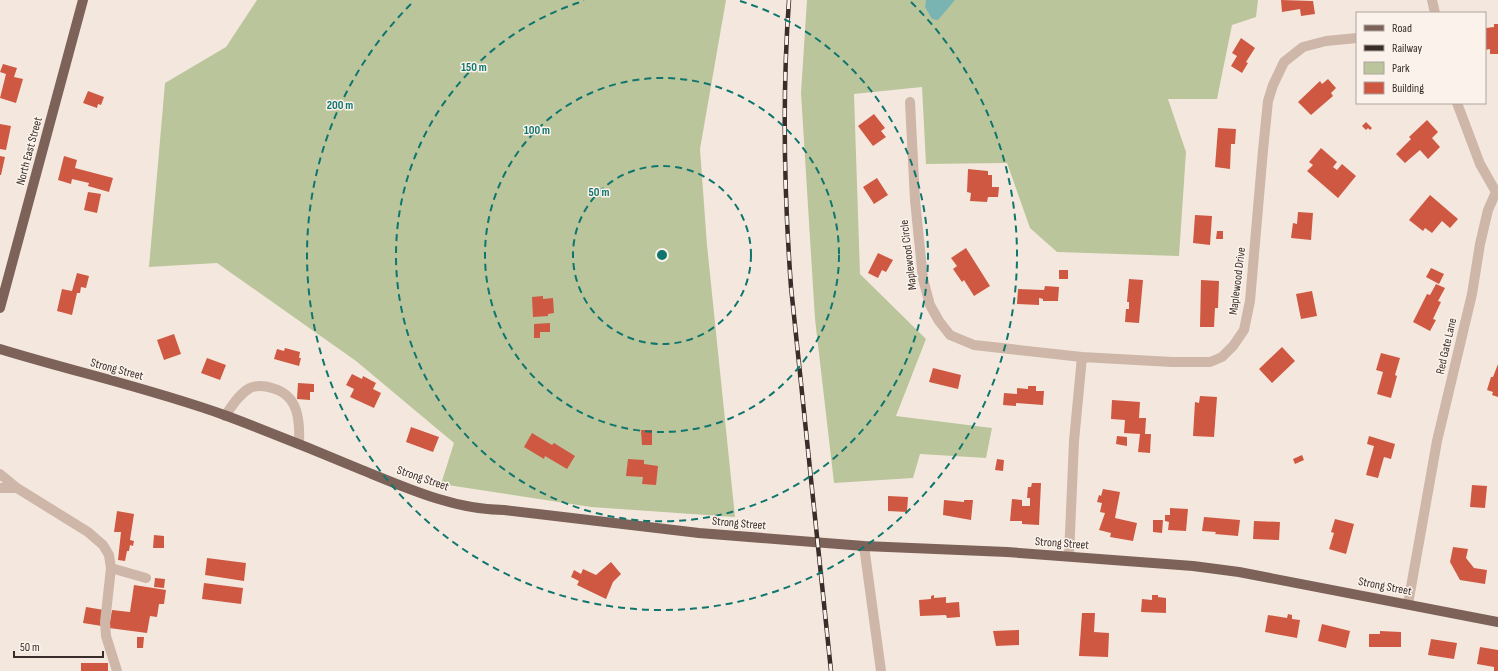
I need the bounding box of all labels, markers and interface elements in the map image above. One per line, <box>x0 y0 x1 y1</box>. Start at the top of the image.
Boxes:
legend <box>1356 12 1486 104</box>
text: Road <box>1392 21 1412 36</box>
text: Railway <box>1392 41 1423 56</box>
text: 150 m <box>461 60 487 75</box>
text: Park <box>1392 61 1410 76</box>
text: Building <box>1392 81 1424 96</box>
text: 200 m <box>327 98 353 113</box>
street label: North East Street <box>13 115 46 187</box>
text: 100 m <box>524 123 550 138</box>
text: 50 m <box>589 185 609 200</box>
street label: Maplewood Circle <box>897 219 920 291</box>
street label: Maplewood Drive <box>1226 246 1249 316</box>
centre of rings <box>655 248 669 262</box>
street label: Red Gate Lane <box>1433 316 1460 376</box>
street label: Strong Street <box>89 355 145 384</box>
street label: Strong Street <box>395 463 451 494</box>
street label: Strong Street <box>711 514 767 533</box>
street label: Strong Street <box>1034 534 1090 553</box>
street label: Strong Street <box>1357 574 1413 599</box>
scale bar <box>14 633 103 659</box>
text: 50 m <box>20 640 40 655</box>

